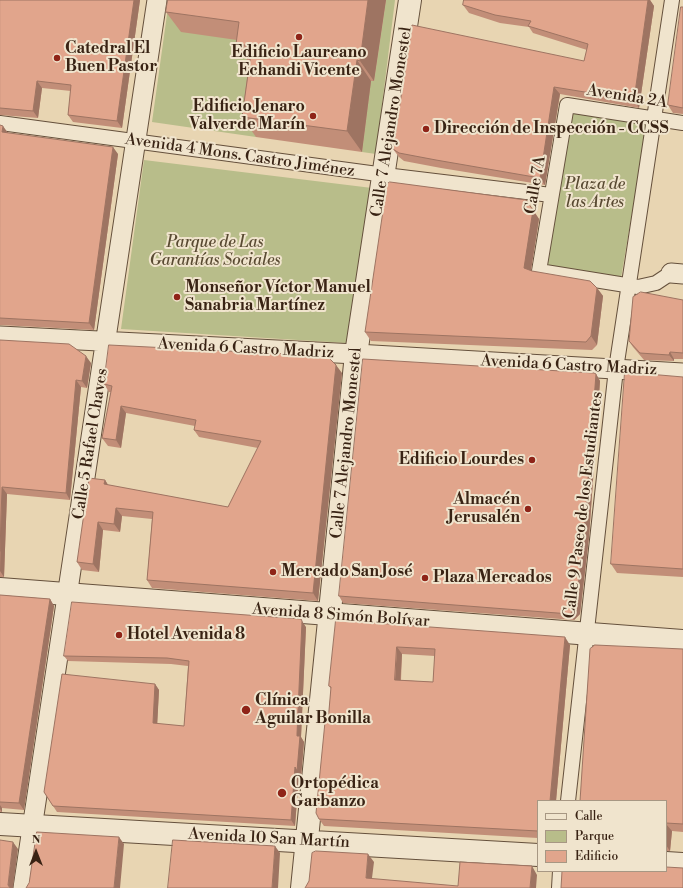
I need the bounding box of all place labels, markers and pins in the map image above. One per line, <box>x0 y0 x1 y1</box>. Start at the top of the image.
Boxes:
marker: Edificio Laureano Echandi Vicente <box>294 32 304 42</box>
place label: Catedral El Buen Pastor <box>65 39 157 77</box>
place label: Edificio Laureano Echandi Vicente <box>231 43 367 81</box>
marker: Catedral El Buen Pastor <box>52 53 62 63</box>
place label: Edificio Jenaro Valverde Marín <box>189 97 305 135</box>
marker: Edificio Jenaro Valverde Marín <box>308 111 318 121</box>
place label: Dirección de Inspección - CCSS <box>434 119 668 139</box>
marker: Dirección de Inspección - CCSS <box>421 124 431 134</box>
place label: Monseñor Víctor Manuel Sanabria Martínez <box>185 278 371 316</box>
marker: Monseñor Víctor Manuel Sanabria Martínez <box>172 292 182 302</box>
place label: Edificio Lourdes <box>399 450 524 470</box>
marker: Edificio Lourdes <box>527 455 537 465</box>
place label: Almacén Jerusalén <box>448 490 520 528</box>
marker: Almacén Jerusalén <box>523 504 533 514</box>
place label: Mercado San José <box>281 562 413 582</box>
marker: Mercado San José <box>268 567 278 577</box>
place label: Plaza Mercados <box>433 568 552 588</box>
marker: Plaza Mercados <box>420 573 430 583</box>
place label: Hotel Avenida 8 <box>127 625 245 645</box>
marker: Hotel Avenida 8 <box>114 630 124 640</box>
place label: Clínica Aguilar Bonilla <box>255 691 371 729</box>
marker: Clínica Aguilar Bonilla <box>240 704 252 716</box>
place label: Ortopédica Garbanzo <box>291 774 379 812</box>
marker: Ortopédica Garbanzo <box>276 787 288 799</box>

